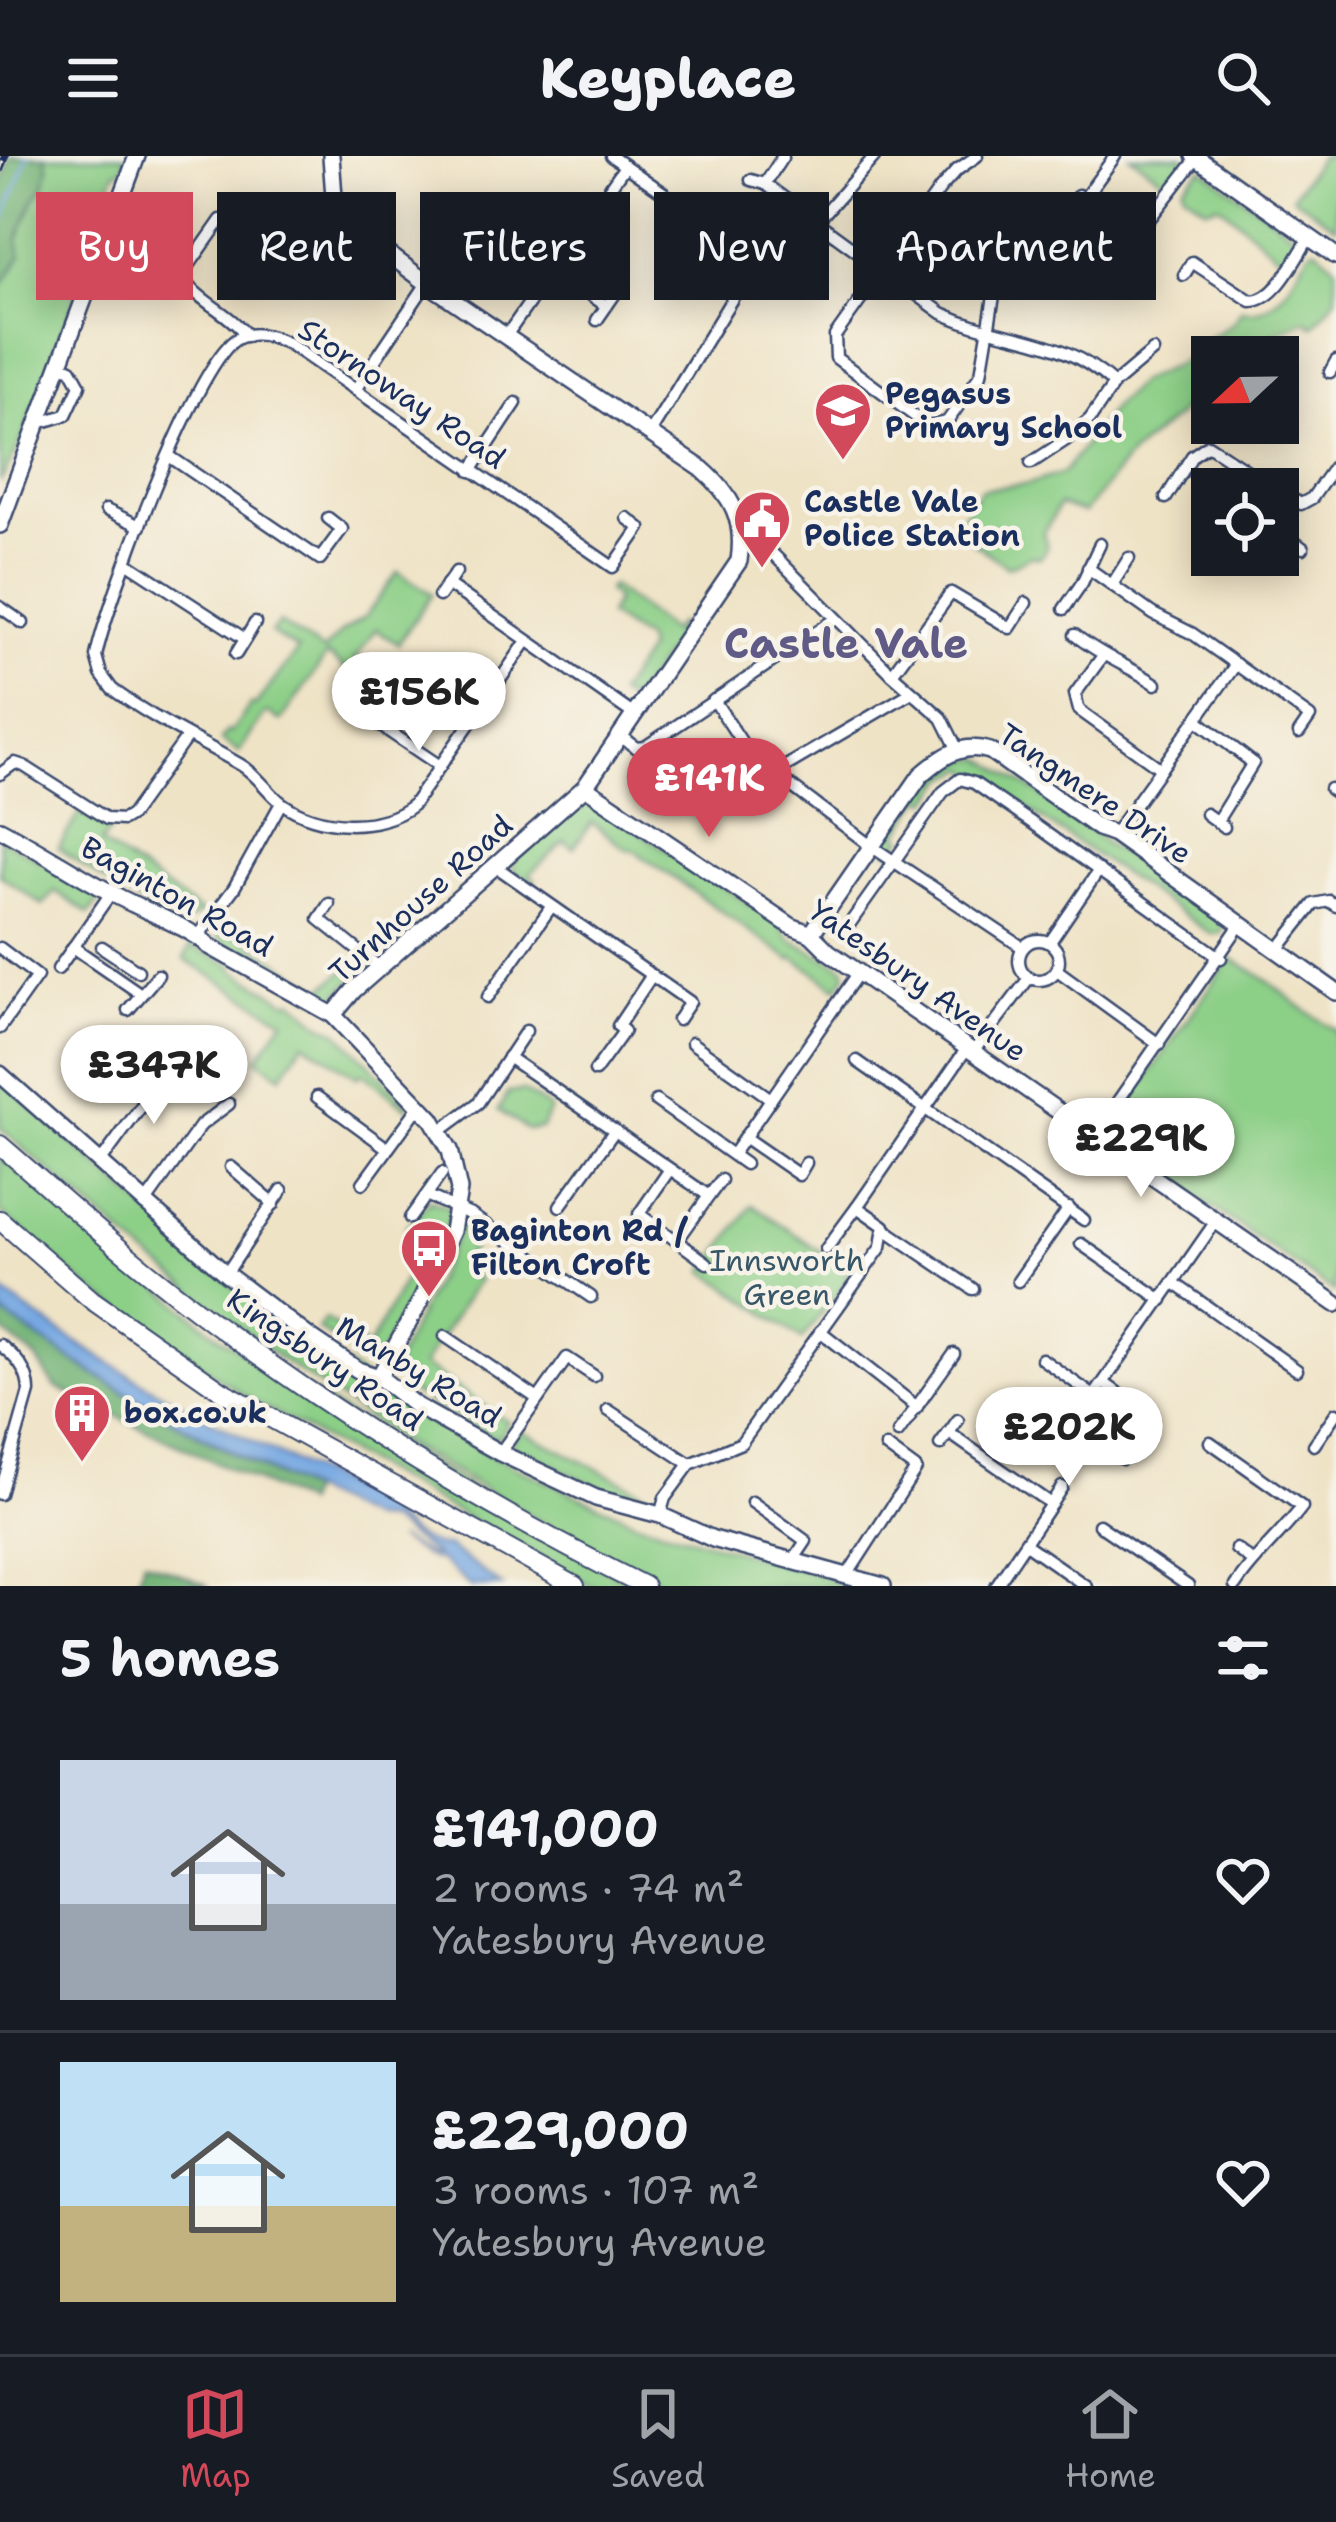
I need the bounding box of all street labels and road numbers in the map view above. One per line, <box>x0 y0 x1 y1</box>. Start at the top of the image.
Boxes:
street label: Stornoway Road <box>290 309 514 478</box>
street label: Tangmere Drive <box>990 714 1200 874</box>
street label: Turnhouse Road <box>320 805 521 992</box>
street label: Baginton Road <box>74 827 281 966</box>
street label: Yatesbury Avenue <box>801 890 1036 1071</box>
street label: Kingsbury Road <box>219 1279 432 1441</box>
street label: Manby Road <box>329 1306 510 1437</box>

